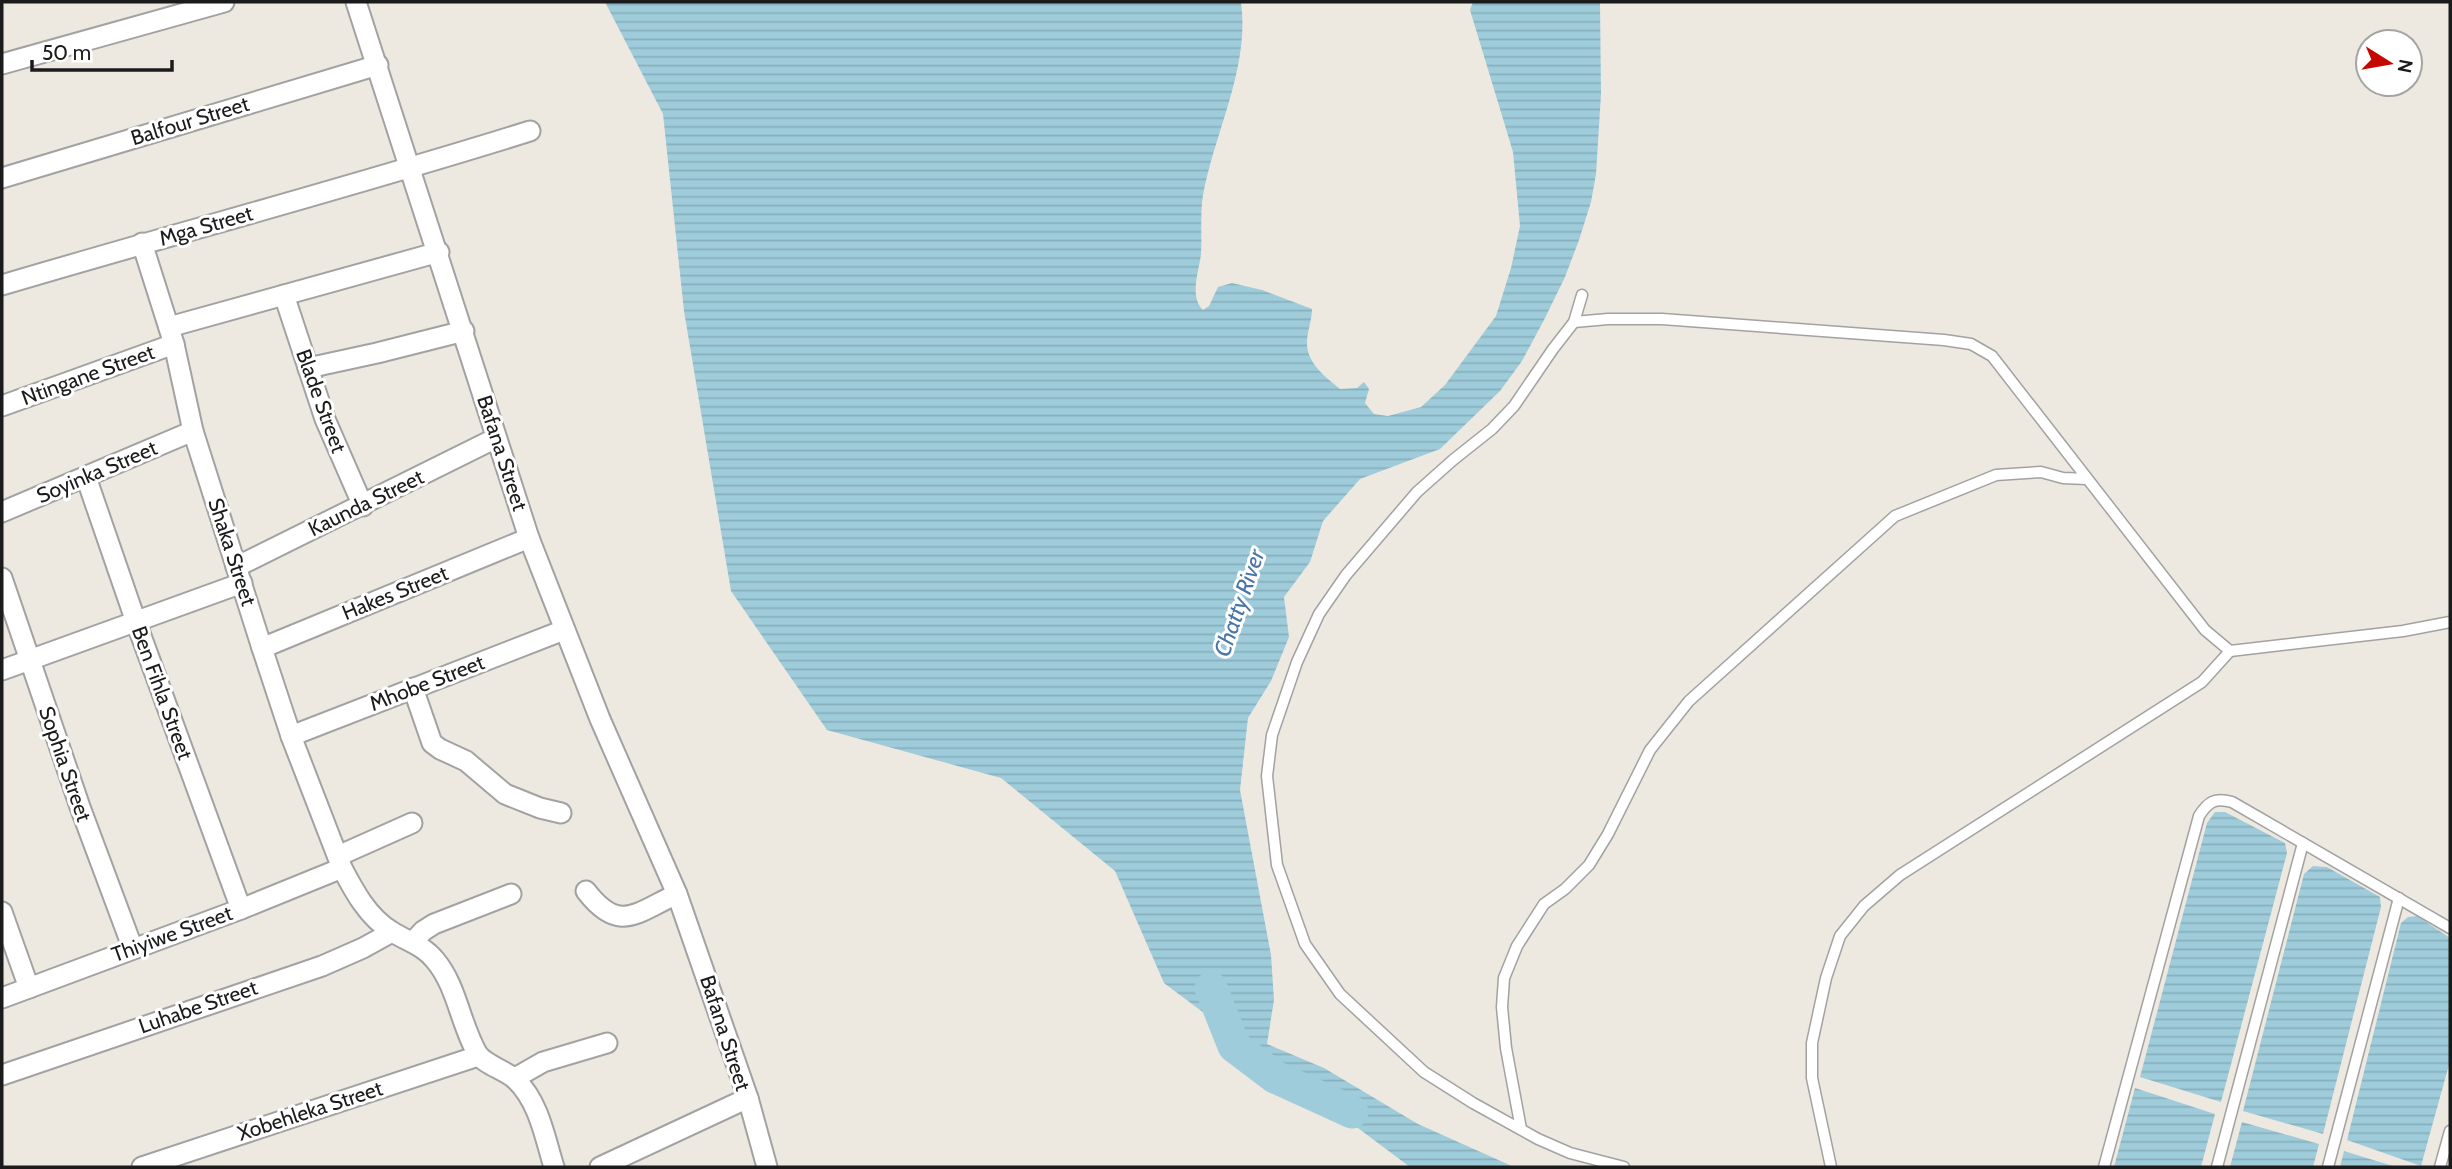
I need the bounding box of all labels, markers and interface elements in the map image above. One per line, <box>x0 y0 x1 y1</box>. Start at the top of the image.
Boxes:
scale bar <box>32 28 172 72</box>
north arrow <box>2354 28 2424 98</box>
text: 50 m <box>42 40 91 65</box>
text: N <box>2393 57 2418 75</box>
street label: Balfour Street <box>128 91 252 150</box>
street label: Mga Street <box>156 200 255 251</box>
street label: Ntingane Street <box>18 339 158 410</box>
street label: Blade Street <box>291 346 352 456</box>
street label: Bafana Street <box>472 392 533 514</box>
street label: Soyinka Street <box>33 435 161 508</box>
street label: Kaunda Street <box>304 464 427 541</box>
street label: Shaka Street <box>203 495 262 609</box>
water label: Chatty River <box>1208 545 1271 660</box>
street label: Hakes Street <box>338 560 451 625</box>
street label: Ben Fihla Street <box>127 623 198 763</box>
street label: Mhobe Street <box>366 649 488 716</box>
street label: Sophia Street <box>34 703 97 825</box>
street label: Thiyiwe Street <box>108 900 236 967</box>
street label: Bafana Street <box>695 972 756 1094</box>
street label: Luhabe Street <box>135 975 261 1039</box>
street label: Xobehleka Street <box>234 1075 385 1146</box>

